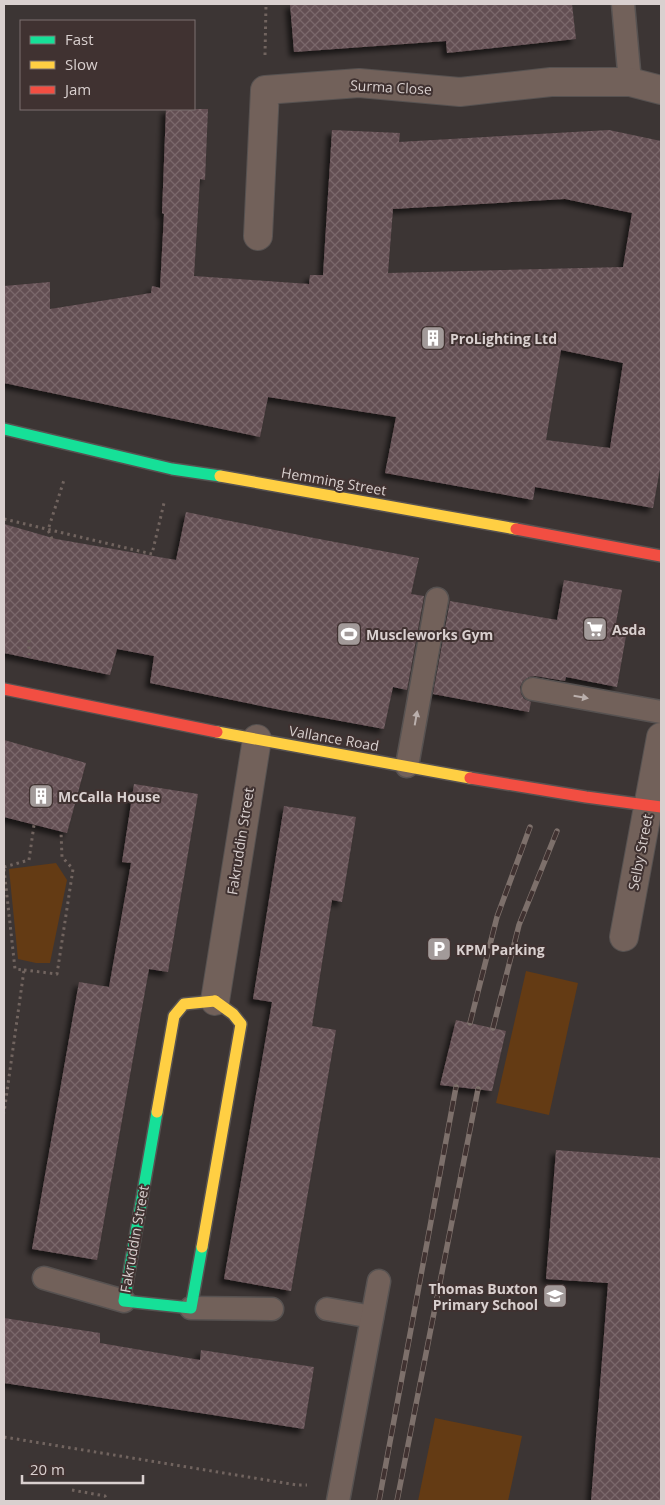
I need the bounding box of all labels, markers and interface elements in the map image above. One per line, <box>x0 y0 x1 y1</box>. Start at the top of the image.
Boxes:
legend <box>20 20 195 110</box>
text: Fast <box>65 29 94 49</box>
text: Slow <box>65 54 98 74</box>
street label: Surma Close <box>350 75 432 99</box>
text: Jam <box>63 79 91 99</box>
building icon: ProLighting Ltd <box>420 325 446 351</box>
place label: ProLighting Ltd <box>450 329 557 348</box>
street label: Hemming Street <box>280 462 388 500</box>
supermarket icon: Asda <box>582 616 608 642</box>
place label: Asda <box>612 620 646 639</box>
sports icon: Muscleworks Gym <box>336 621 362 647</box>
place label: Muscleworks Gym <box>366 625 493 644</box>
one-way arrow <box>573 694 589 702</box>
one-way arrow <box>412 710 420 726</box>
street label: Vallance Road <box>287 721 381 755</box>
building icon: McCalla House <box>28 783 54 809</box>
street label: Fakruddin Street <box>222 786 258 896</box>
place label: McCalla House <box>58 787 160 806</box>
street label: Selby Street <box>623 812 657 892</box>
parking icon: KPM Parking <box>426 936 452 962</box>
place label: KPM Parking <box>456 940 545 959</box>
street label: Fakruddin Street <box>115 1184 153 1294</box>
place label: Thomas Buxton Primary School <box>429 1279 538 1314</box>
school or university icon: Thomas Buxton Primary School <box>542 1283 568 1309</box>
scale bar <box>22 1452 144 1484</box>
text: 20 m <box>30 1459 65 1479</box>

